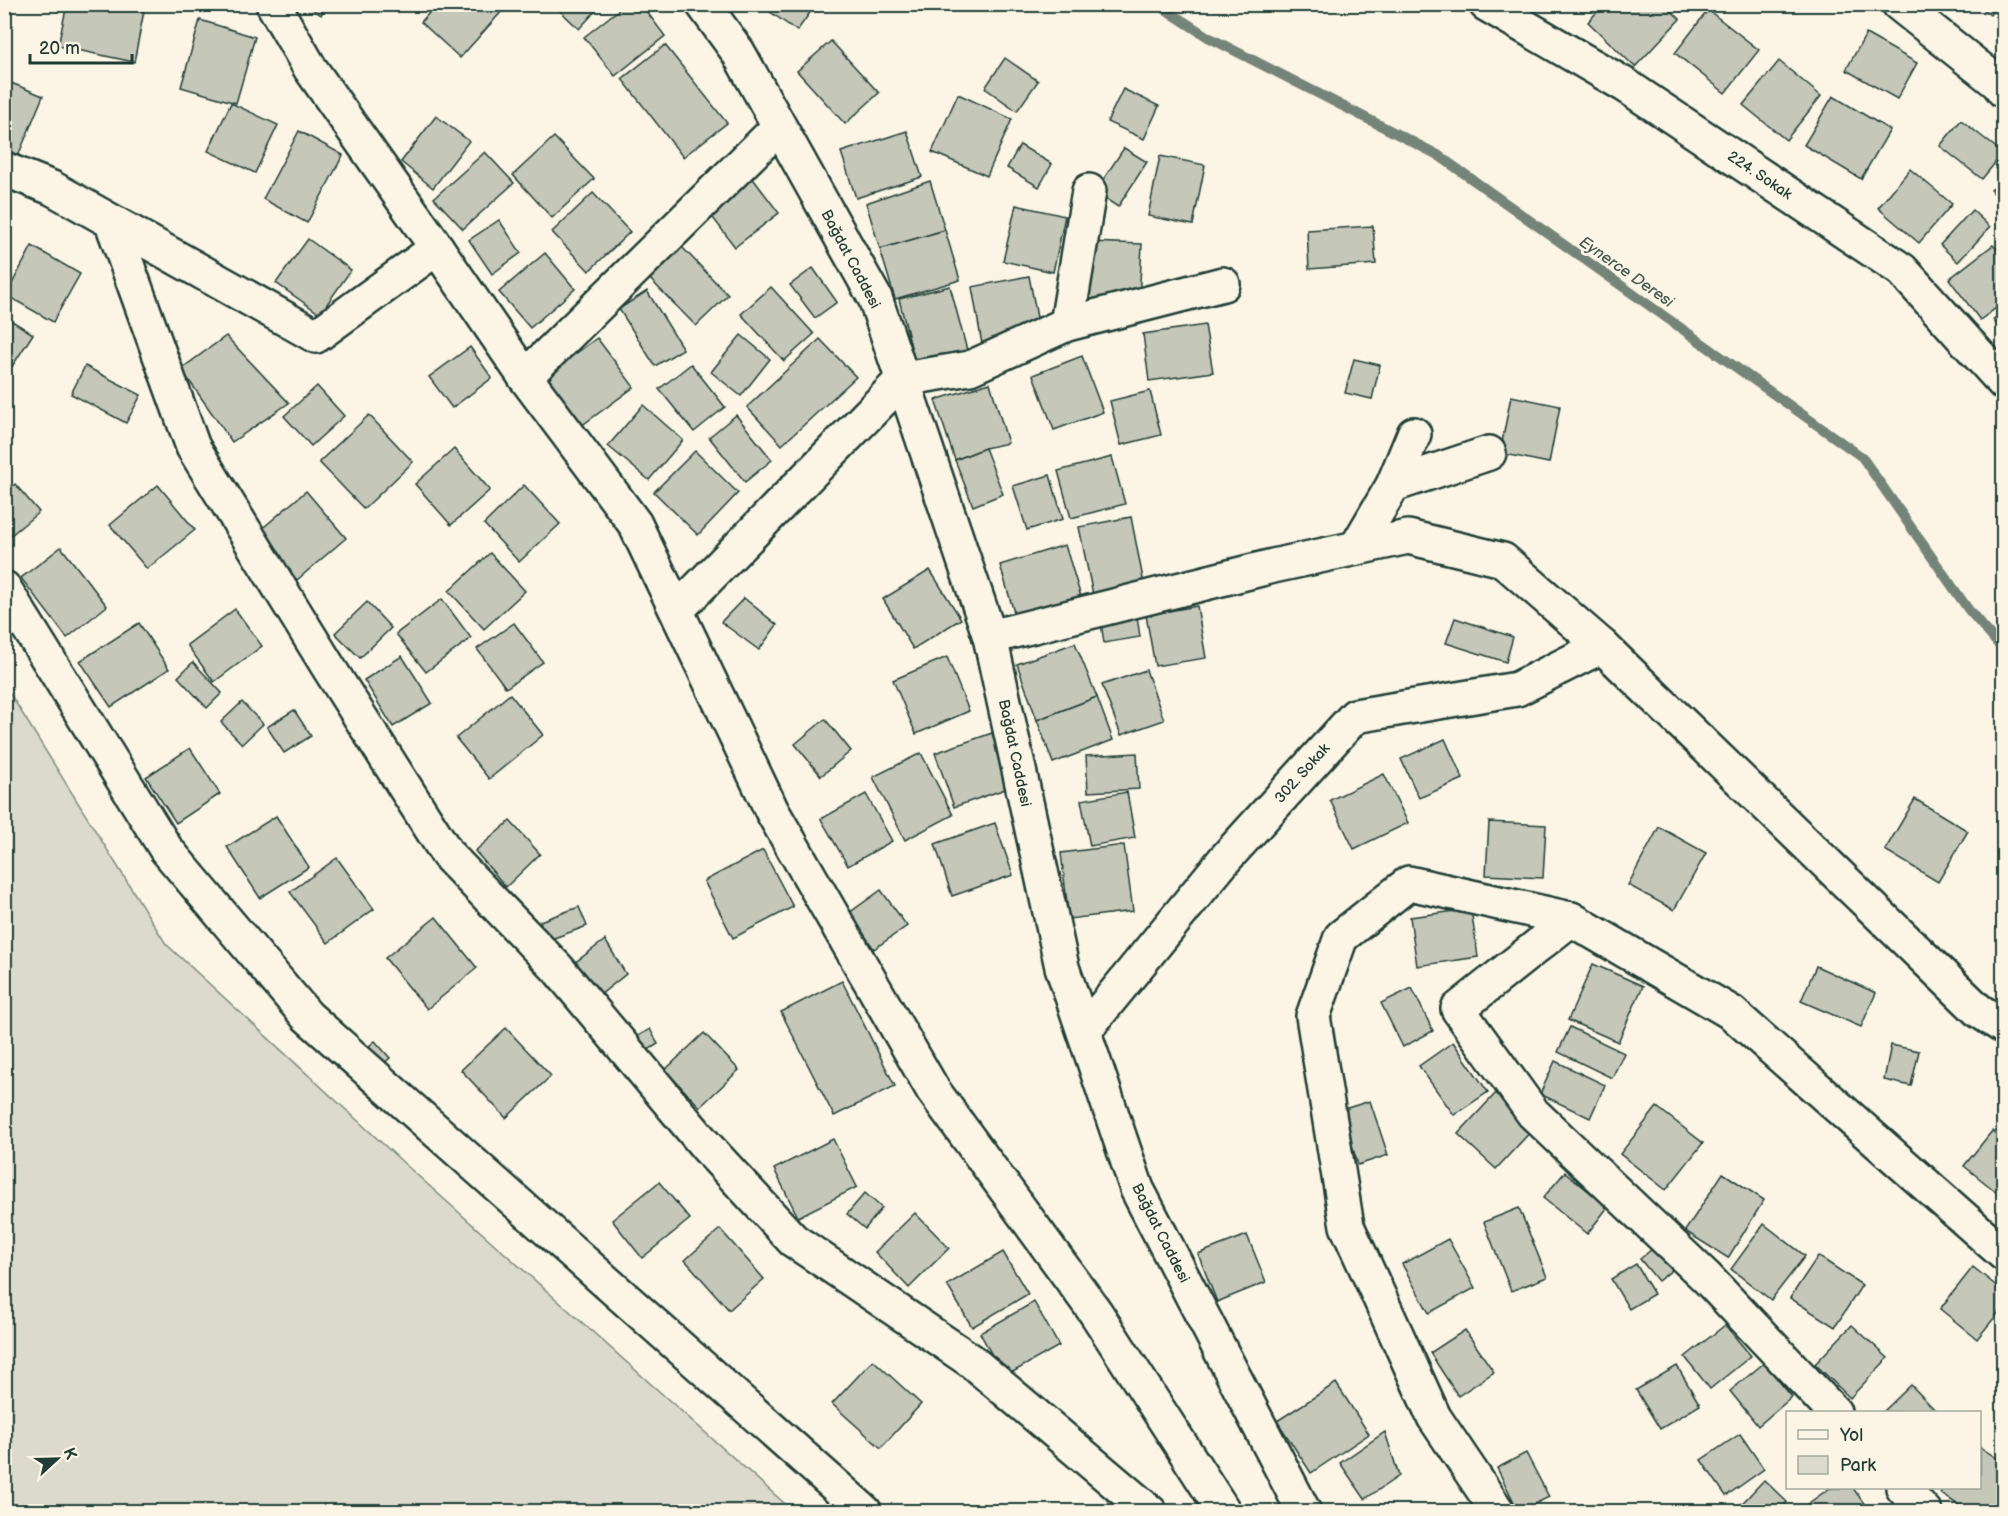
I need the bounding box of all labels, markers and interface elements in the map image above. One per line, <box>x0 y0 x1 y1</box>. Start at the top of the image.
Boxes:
scale bar <box>30 27 132 65</box>
text: 20 m <box>39 38 80 59</box>
street label: 224. Sokak <box>1724 147 1796 204</box>
street label: Bağdat Caddesi <box>816 206 885 312</box>
water label: Eynerce Deresi <box>1575 233 1678 313</box>
street label: Bağdat Caddesi <box>994 698 1035 809</box>
street label: 302. Sokak <box>1271 739 1335 807</box>
street label: Bağdat Caddesi <box>1127 1180 1194 1286</box>
legend <box>1786 1411 1981 1489</box>
text: Yol <box>1839 1425 1863 1446</box>
north arrow <box>27 1429 87 1489</box>
text: K <box>59 1445 80 1463</box>
text: Park <box>1840 1455 1876 1476</box>

